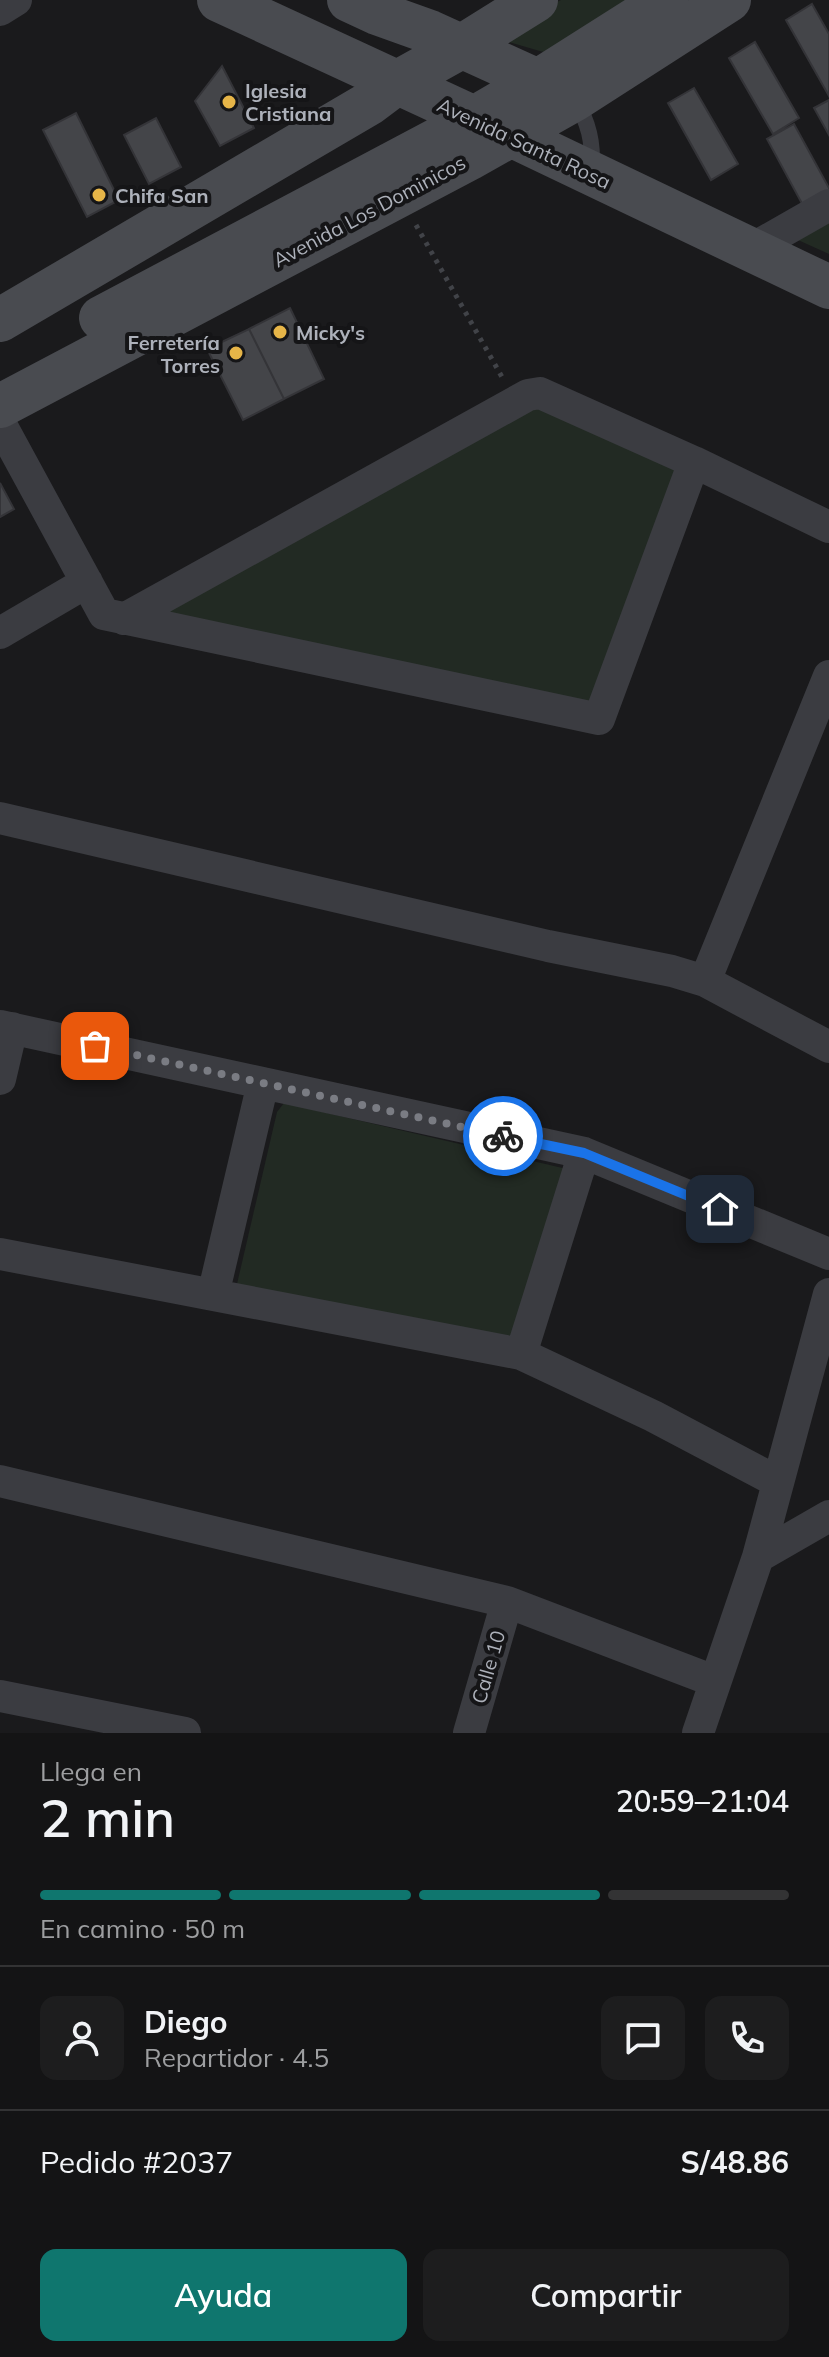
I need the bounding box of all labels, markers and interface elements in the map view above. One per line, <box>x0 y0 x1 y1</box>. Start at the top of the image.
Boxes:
place label: Iglesia Cristiana <box>245 78 331 126</box>
street label: Avenida Santa Rosa <box>433 92 615 194</box>
marker: Iglesia Cristiana <box>220 93 238 111</box>
street label: Avenida Los Dominicos <box>268 150 470 272</box>
place label: Chifa San <box>115 183 208 208</box>
marker: Chifa San <box>90 186 108 204</box>
place label: Micky's <box>296 320 365 345</box>
marker: Micky's <box>271 323 289 341</box>
place label: Ferretería Torres <box>128 330 220 378</box>
marker: Ferretería Torres <box>227 344 245 362</box>
pin <box>61 1012 129 1080</box>
icon: bag <box>73 1024 117 1068</box>
courier <box>463 1096 543 1176</box>
icon: bike <box>481 1114 525 1158</box>
pin <box>686 1175 754 1243</box>
icon: home <box>698 1187 742 1231</box>
street label: Calle 10 <box>466 1628 510 1706</box>
text: Llega en <box>40 1755 142 1788</box>
text: 20:59–21:04 <box>616 1782 789 1820</box>
text: 2 min <box>40 1785 175 1850</box>
text: En camino · 50 m <box>40 1912 245 1945</box>
button: person <box>40 1996 124 2080</box>
button: chat <box>601 1996 685 2080</box>
button: phone <box>705 1996 789 2080</box>
text: Diego <box>144 2003 228 2041</box>
text: Repartidor · 4.5 <box>144 2041 329 2074</box>
text: Pedido #2037 <box>40 2143 233 2181</box>
text: S/48.86 <box>681 2143 789 2181</box>
button: Ayuda <box>40 2249 407 2341</box>
button: Compartir <box>423 2249 789 2341</box>

